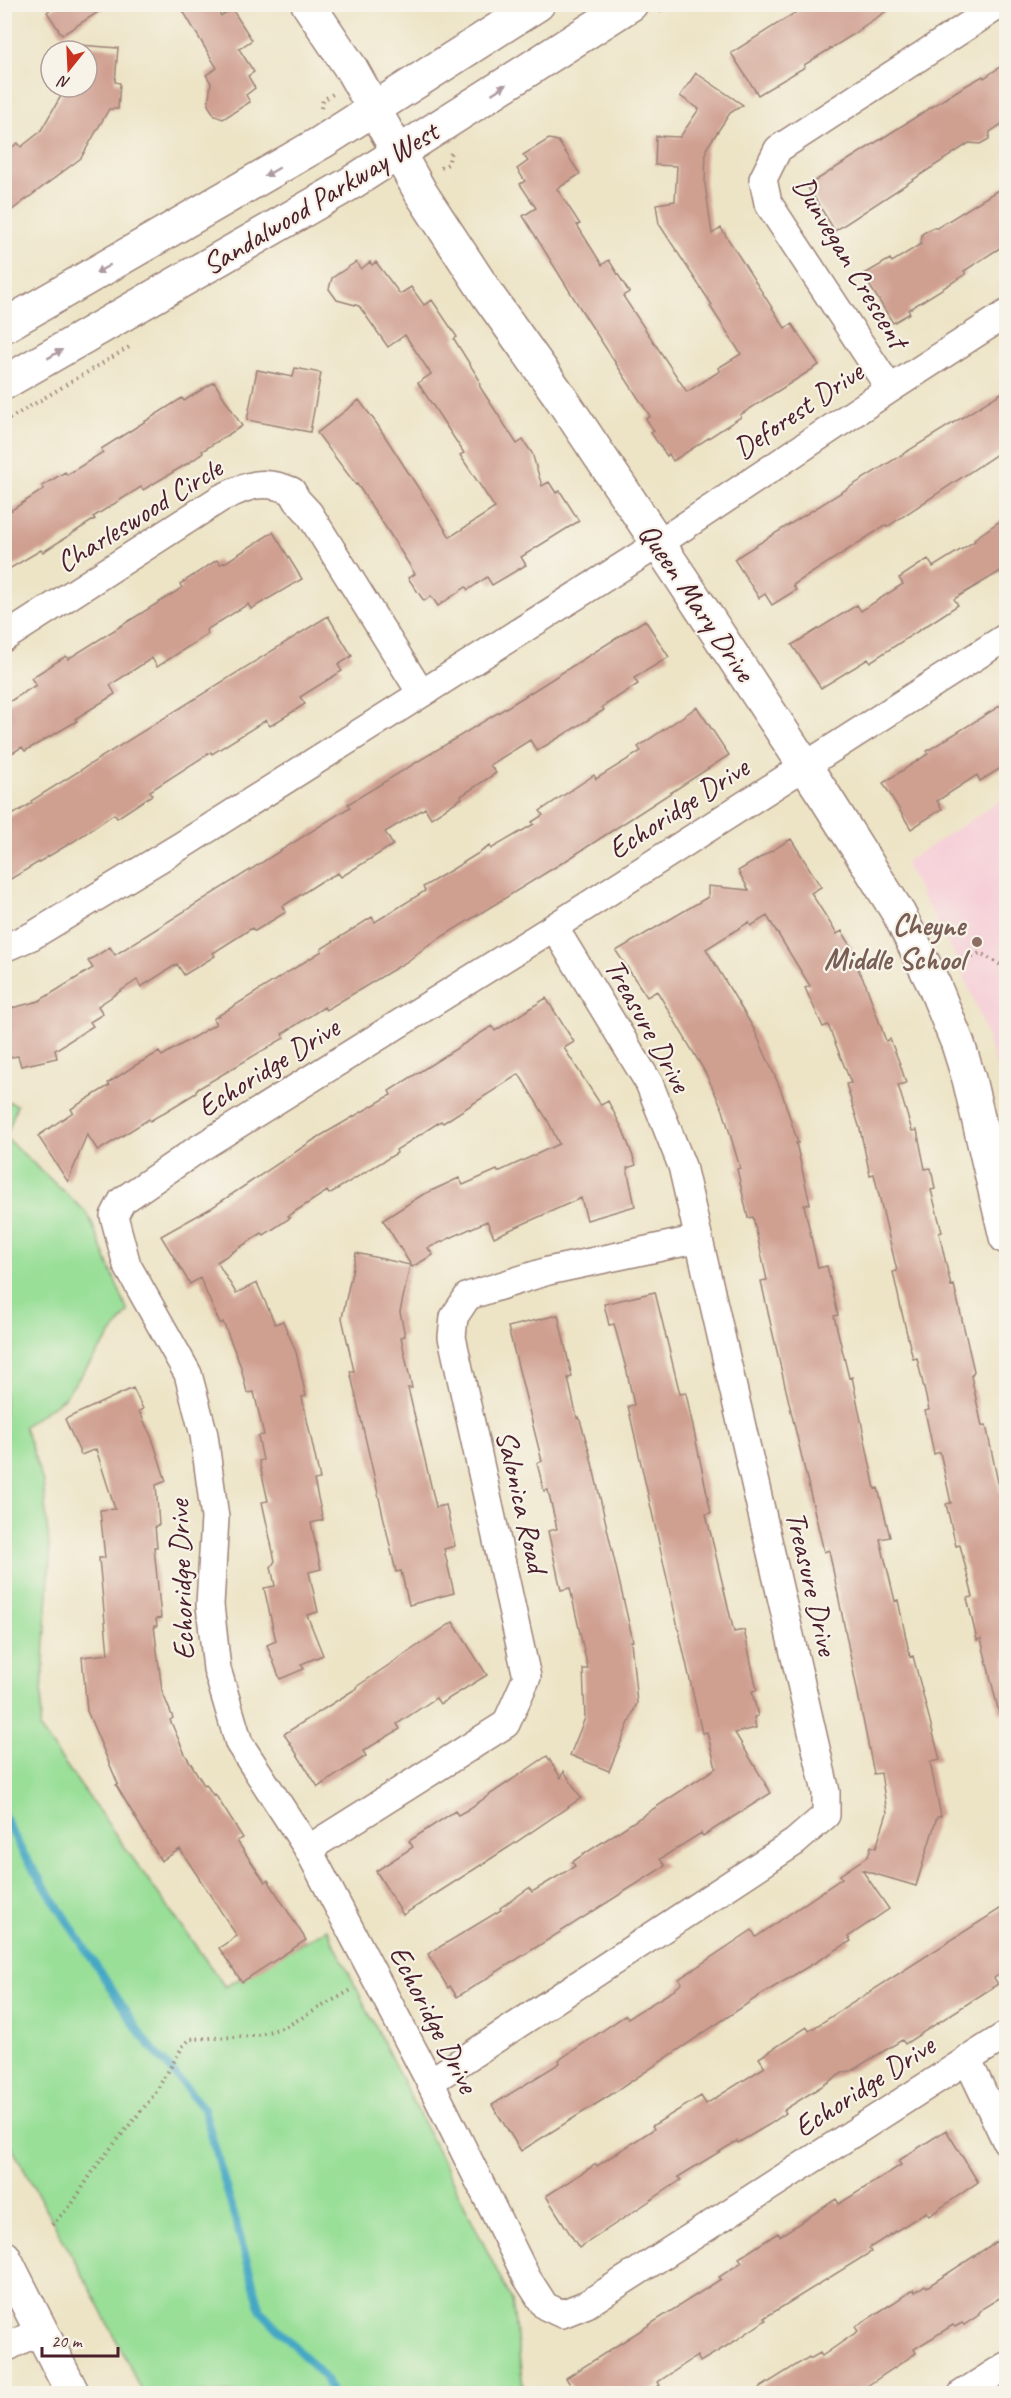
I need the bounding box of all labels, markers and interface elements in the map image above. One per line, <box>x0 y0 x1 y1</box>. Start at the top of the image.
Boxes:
north arrow <box>39 39 99 99</box>
text: N <box>54 70 72 93</box>
one-way arrow <box>491 84 507 95</box>
street label: Sandalwood Parkway West <box>195 111 448 284</box>
one-way arrow <box>264 166 280 177</box>
street label: Dunvegan Crescent <box>785 169 919 358</box>
one-way arrow <box>94 264 111 274</box>
one-way arrow <box>47 348 63 359</box>
street label: Deforest Drive <box>726 352 872 467</box>
street label: Charleswood Circle <box>49 448 231 581</box>
street label: Queen Mary Drive <box>630 516 765 690</box>
street label: Echoridge Drive <box>600 747 757 868</box>
place label: Cheyne Middle School <box>824 906 971 978</box>
marker: Cheyne Middle School <box>970 935 984 949</box>
street label: Treasure Drive <box>596 952 701 1100</box>
street label: Echoridge Drive <box>190 1007 348 1126</box>
street label: Salonica Road <box>487 1426 558 1580</box>
street label: Echoridge Drive <box>159 1497 203 1661</box>
street label: Treasure Drive <box>777 1507 848 1661</box>
street label: Echoridge Drive <box>381 1939 488 2101</box>
street label: Echoridge Drive <box>786 2025 943 2146</box>
scale bar <box>42 2320 118 2358</box>
text: 20 m <box>51 2330 84 2352</box>

